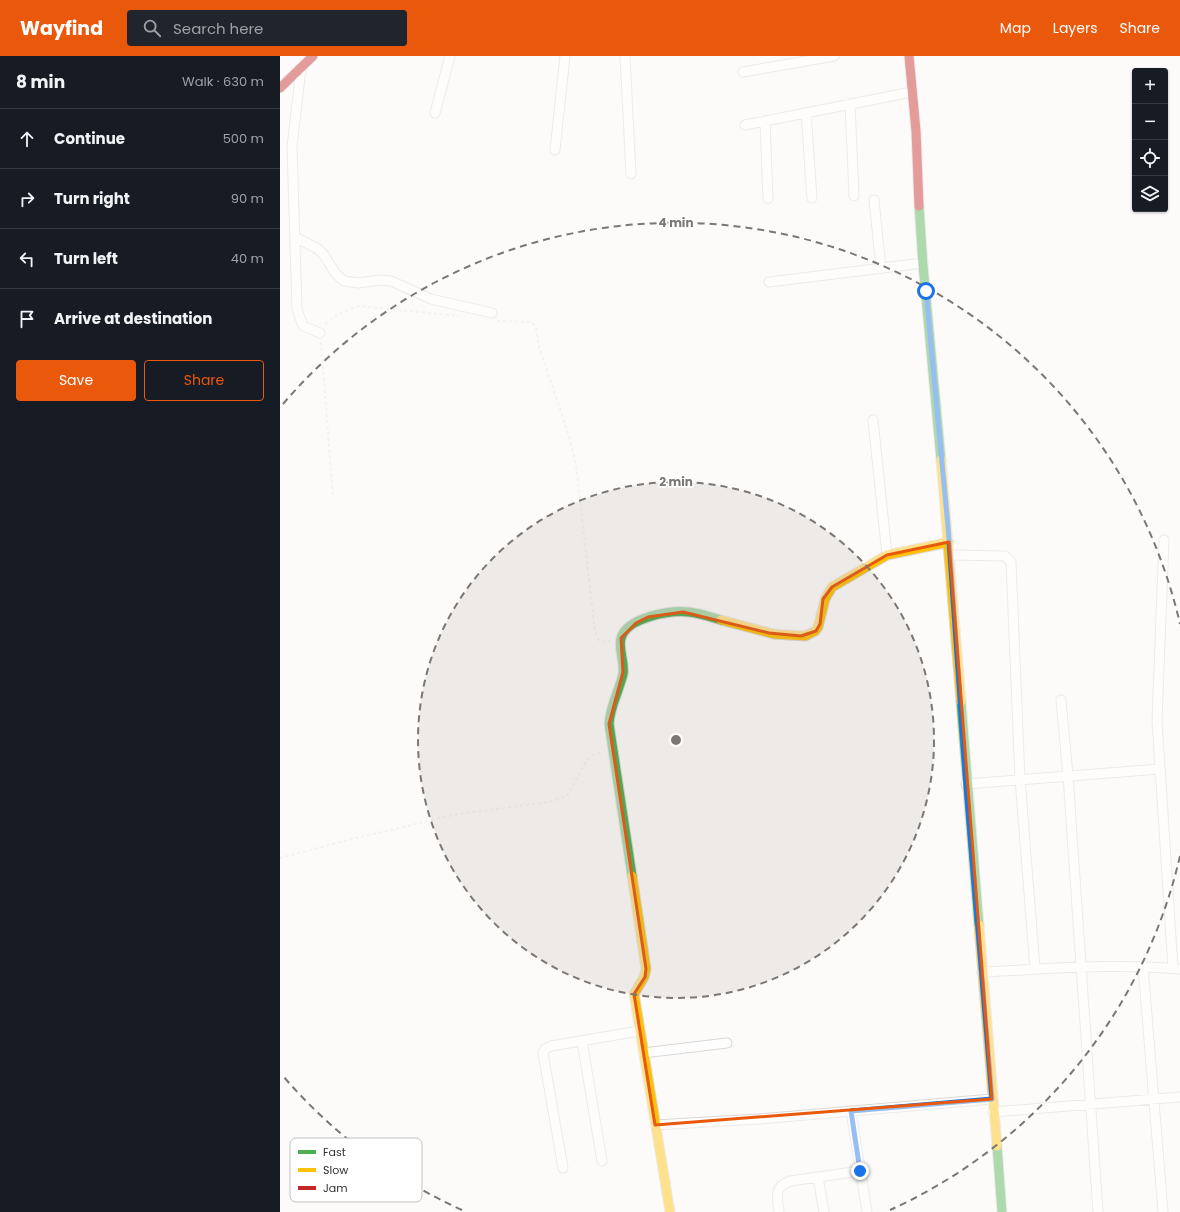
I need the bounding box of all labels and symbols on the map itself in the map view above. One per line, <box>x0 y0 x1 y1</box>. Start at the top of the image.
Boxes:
text: 4 min <box>658 214 694 231</box>
route start <box>917 282 935 300</box>
text: 2 min <box>659 473 693 490</box>
centre of rings <box>669 733 683 747</box>
legend <box>290 1138 422 1202</box>
text: Fast <box>323 1144 346 1160</box>
text: Slow <box>323 1162 348 1178</box>
route end <box>851 1162 869 1180</box>
text: Jam <box>323 1180 348 1196</box>

